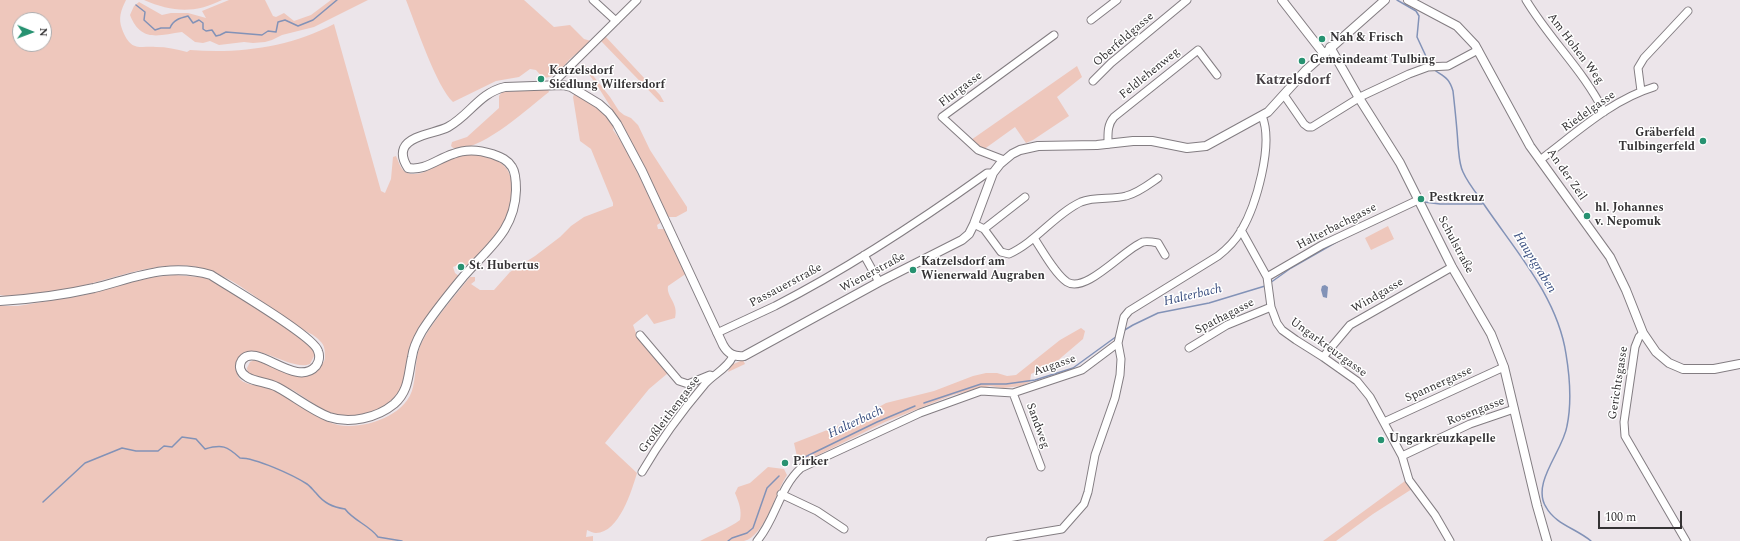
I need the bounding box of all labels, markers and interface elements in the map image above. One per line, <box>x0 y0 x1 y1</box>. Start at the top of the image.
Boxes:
street label: Oberfeldgasse <box>1091 10 1157 70</box>
street label: Am Hohen Weg <box>1544 11 1606 87</box>
north arrow <box>12 12 52 52</box>
text: N <box>35 28 52 37</box>
place label: Nah & Frisch <box>1330 32 1403 46</box>
marker: Nah & Frisch <box>1317 34 1327 44</box>
street label: Feldlehenweg <box>1117 45 1183 103</box>
place label: Gemeindeamt Tulbing <box>1310 54 1435 68</box>
marker: Gemeindeamt Tulbing <box>1297 56 1307 66</box>
place label: Katzelsdorf Siedlung Wilfersdorf <box>549 65 665 93</box>
street label: Flurgasse <box>936 69 986 111</box>
district label: Katzelsdorf <box>1256 73 1330 89</box>
marker: Katzelsdorf Siedlung Wilfersdorf <box>536 74 546 84</box>
street label: Riedelgasse <box>1560 88 1618 136</box>
place label: Gräberfeld Tulbingerfeld <box>1618 127 1695 155</box>
marker: Gräberfeld Tulbingerfeld <box>1698 136 1708 146</box>
street label: An der Zeil <box>1543 146 1589 204</box>
place label: Pestkreuz <box>1429 192 1484 206</box>
marker: Pestkreuz <box>1416 194 1426 204</box>
street label: Halterbachgasse <box>1295 201 1379 253</box>
place label: hl. Johannes v. Nepomuk <box>1595 202 1664 230</box>
marker: hl. Johannes v. Nepomuk <box>1582 211 1592 221</box>
street label: Schulstraße <box>1434 214 1476 276</box>
water label: Hauptgraben <box>1509 230 1559 296</box>
street label: Wienerstraße <box>838 250 908 296</box>
place label: Katzelsdorf am Wienerwald Augraben <box>921 256 1045 284</box>
place label: St. Hubertus <box>469 260 539 274</box>
street label: Passauerstraße <box>747 261 825 311</box>
marker: St. Hubertus <box>456 262 466 272</box>
marker: Katzelsdorf am Wienerwald Augraben <box>908 265 918 275</box>
street label: Windgasse <box>1350 275 1406 317</box>
water label: Halterbach <box>1162 282 1224 310</box>
street label: Spathagasse <box>1193 296 1257 338</box>
street label: Ungarkreuzgasse <box>1287 315 1369 381</box>
street label: Gerichtsgasse <box>1606 345 1632 421</box>
street label: Augasse <box>1032 352 1078 380</box>
street label: Spannergasse <box>1403 364 1475 406</box>
street label: Großleithengasse <box>636 373 704 457</box>
street label: Rosengasse <box>1445 394 1507 430</box>
street label: Sandweg <box>1022 401 1052 451</box>
water label: Halterbach <box>826 403 886 443</box>
place label: Ungarkreuzkapelle <box>1389 433 1496 447</box>
marker: Ungarkreuzkapelle <box>1376 435 1386 445</box>
place label: Pirker <box>793 456 828 470</box>
marker: Pirker <box>780 458 790 468</box>
scale bar <box>1600 503 1684 529</box>
text: 100 m <box>1605 508 1636 527</box>

